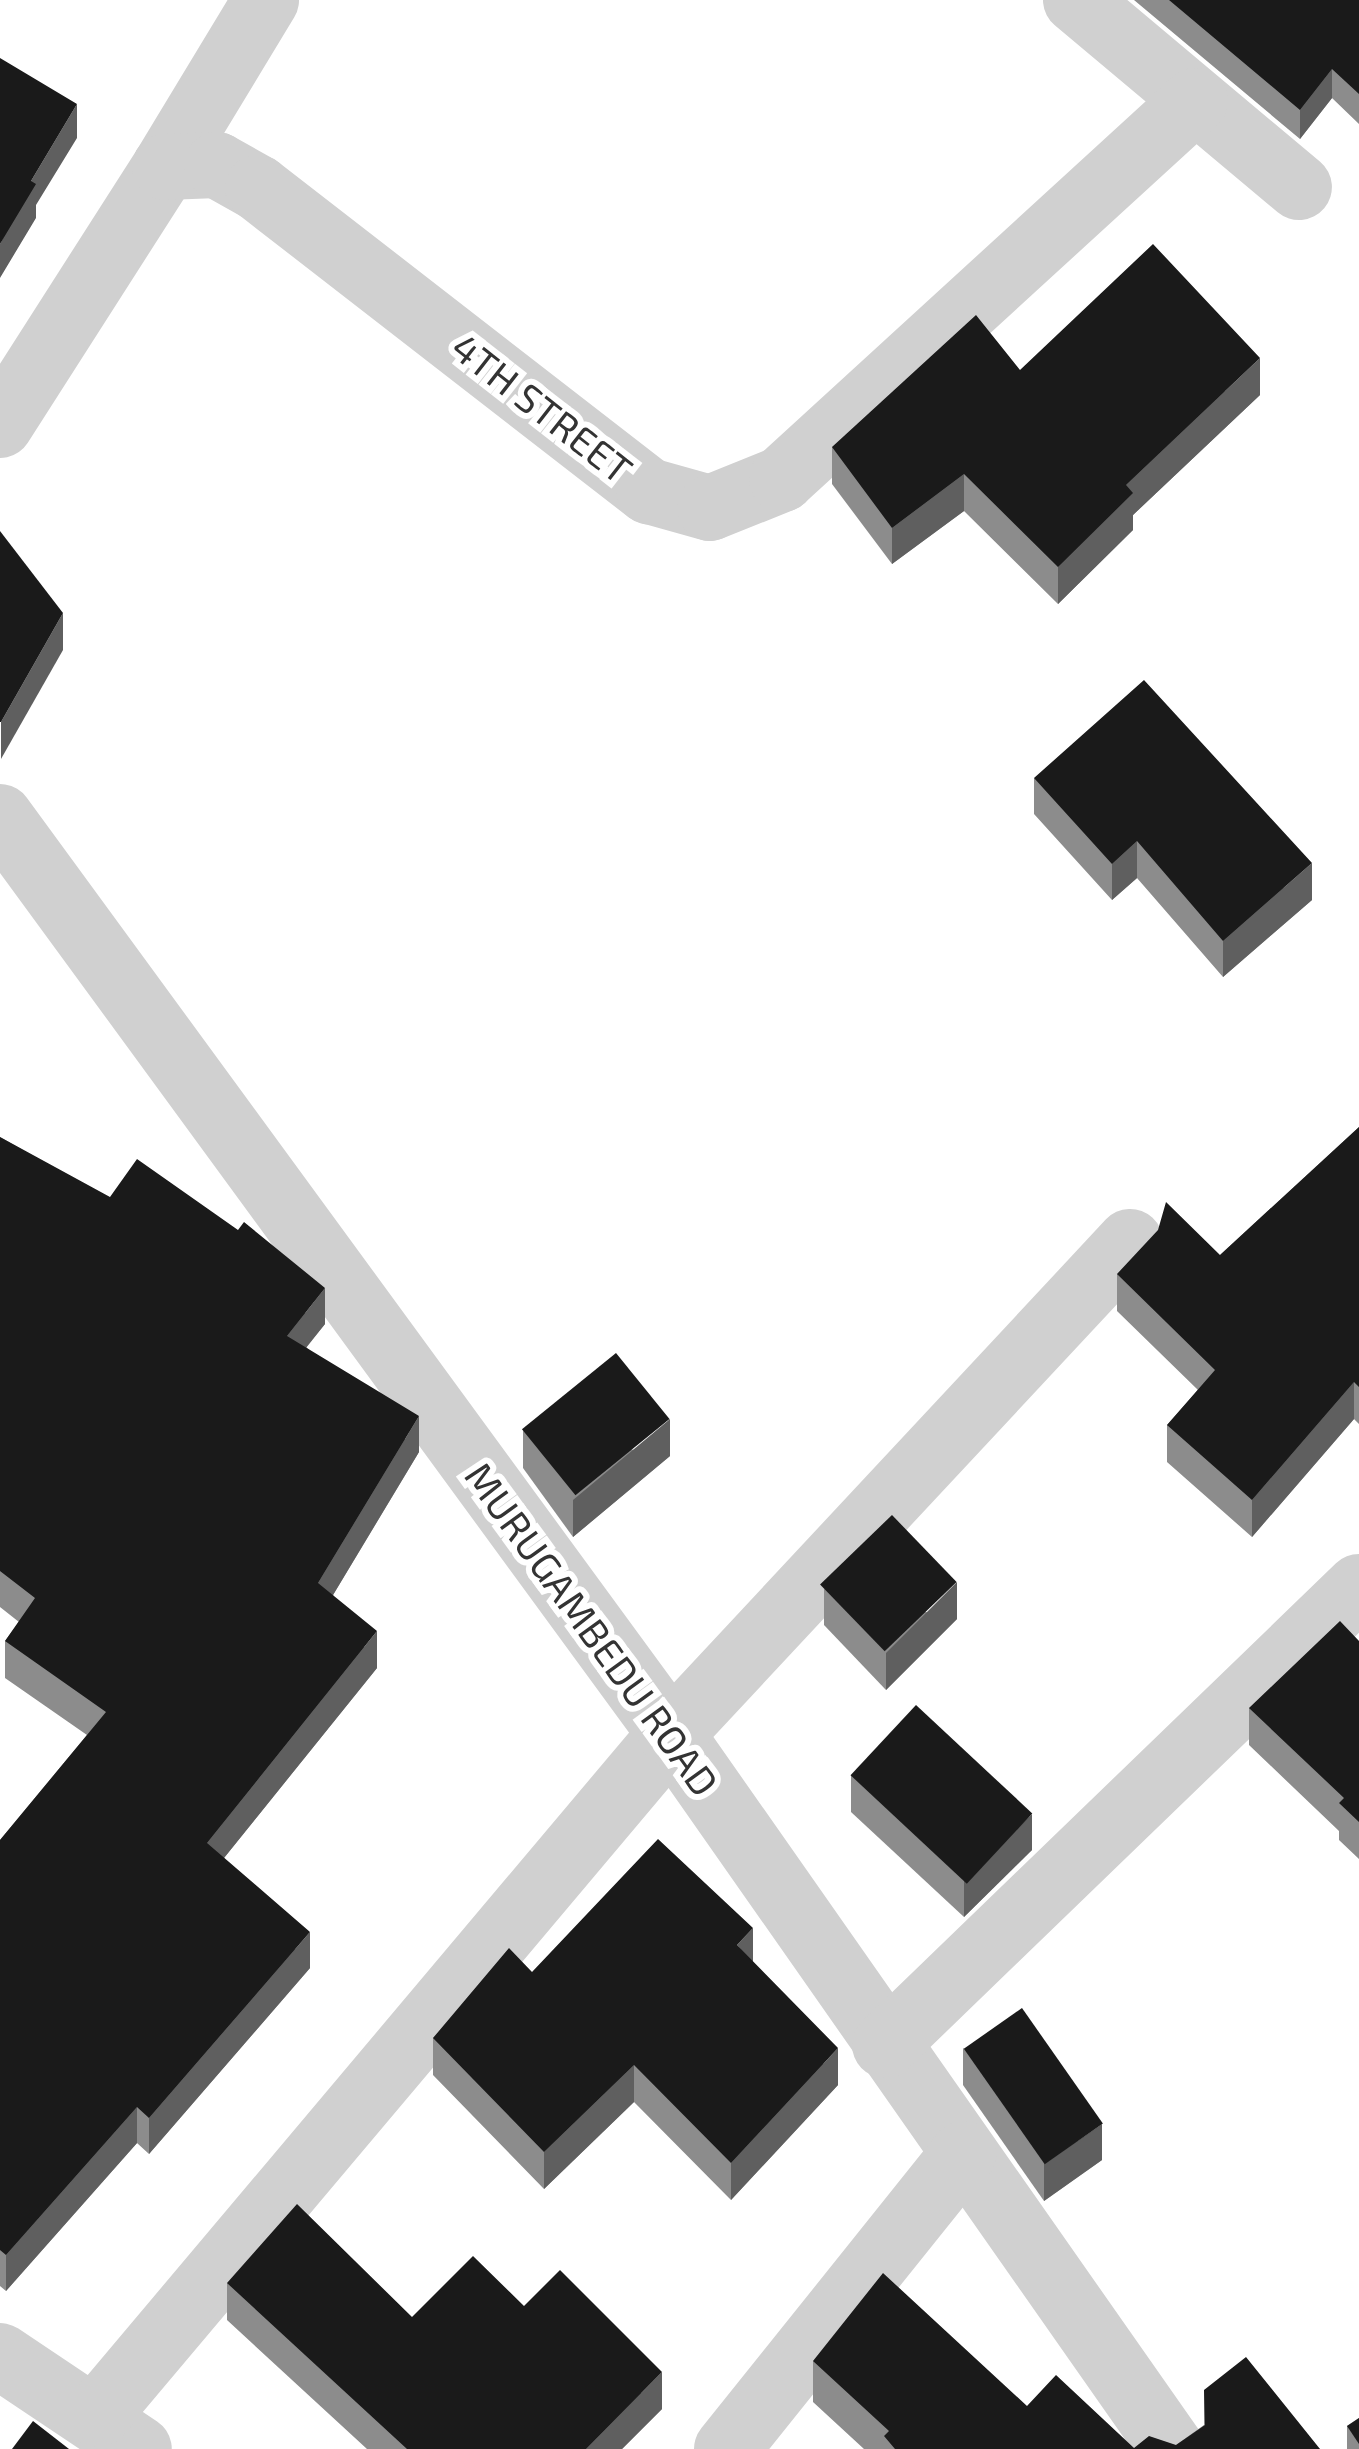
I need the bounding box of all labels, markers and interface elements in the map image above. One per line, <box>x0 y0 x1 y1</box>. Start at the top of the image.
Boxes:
street label: 4TH STREET <box>443 323 641 493</box>
street label: MURUGAMBEDU ROAD <box>456 1453 728 1805</box>

